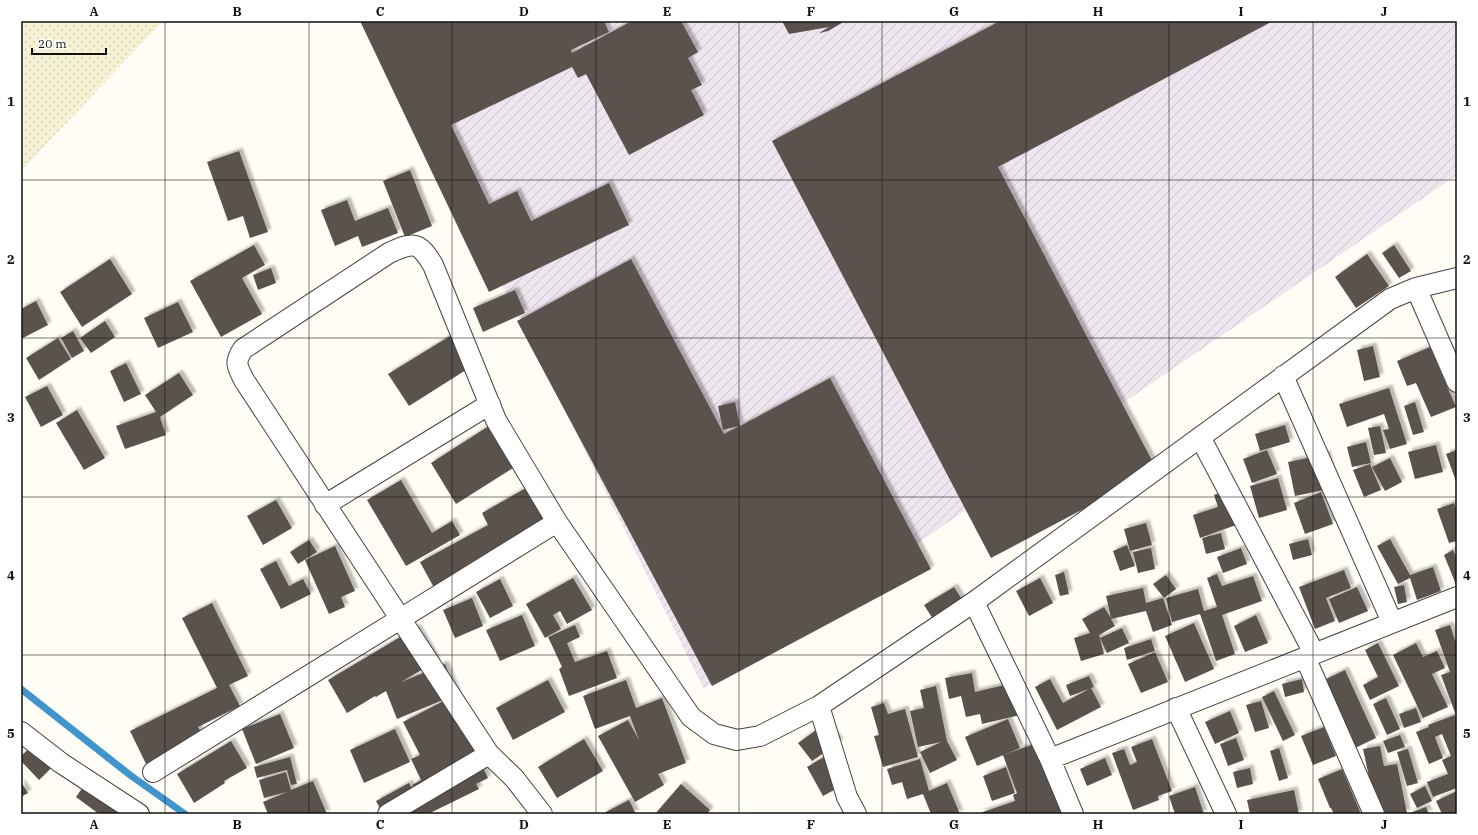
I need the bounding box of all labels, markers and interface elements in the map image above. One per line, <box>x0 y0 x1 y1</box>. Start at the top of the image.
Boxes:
text: A <box>89 3 99 20</box>
text: B <box>232 3 242 20</box>
text: C <box>376 3 385 20</box>
text: D <box>519 3 529 20</box>
text: E <box>663 3 671 20</box>
text: F <box>807 3 815 20</box>
text: G <box>949 3 959 20</box>
text: H <box>1093 3 1104 20</box>
text: I <box>1239 3 1244 20</box>
text: J <box>1381 3 1388 20</box>
scale bar <box>32 30 106 56</box>
text: 20 m <box>38 36 67 51</box>
text: 1 <box>7 93 15 110</box>
text: 1 <box>1463 93 1471 110</box>
text: 2 <box>7 251 15 268</box>
text: 2 <box>1463 251 1471 268</box>
text: 3 <box>7 409 15 426</box>
text: 3 <box>1463 409 1471 426</box>
text: 4 <box>7 567 15 584</box>
text: 4 <box>1463 567 1471 584</box>
text: 5 <box>7 725 15 742</box>
text: 5 <box>1463 725 1471 742</box>
text: A <box>89 816 99 833</box>
text: B <box>232 816 242 833</box>
text: C <box>376 816 385 833</box>
text: D <box>519 816 529 833</box>
text: E <box>663 816 671 833</box>
text: F <box>807 816 815 833</box>
text: G <box>949 816 959 833</box>
text: H <box>1093 816 1104 833</box>
text: I <box>1239 816 1244 833</box>
text: J <box>1381 816 1388 833</box>

